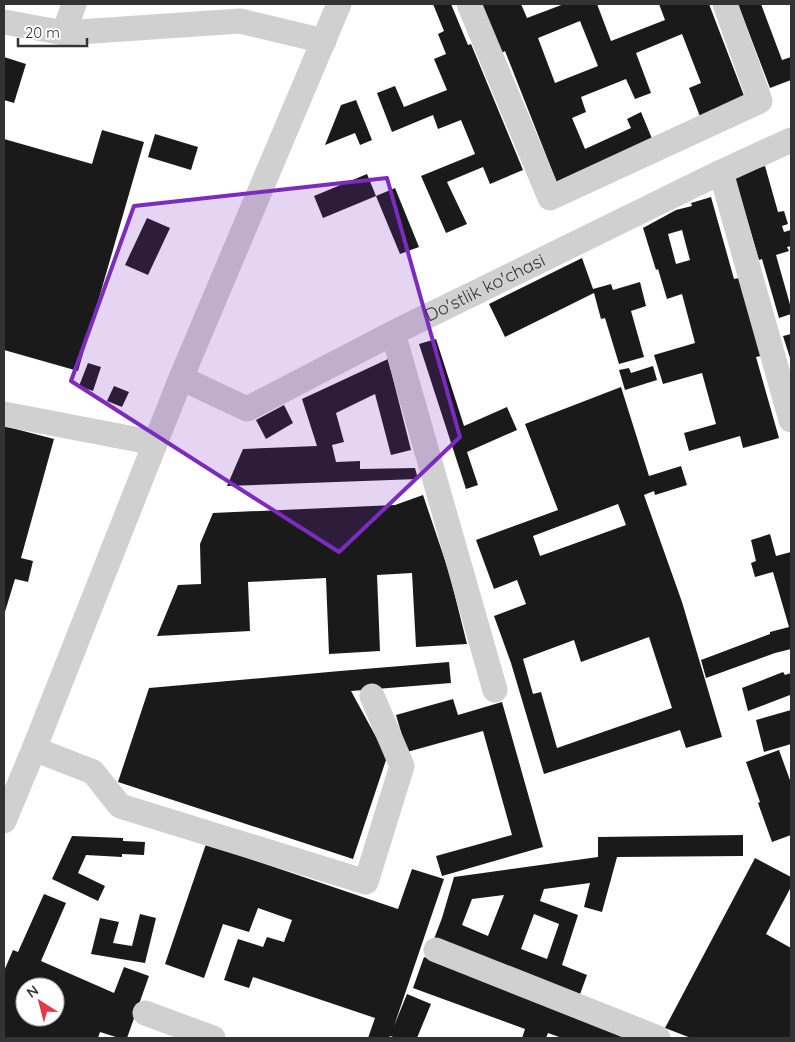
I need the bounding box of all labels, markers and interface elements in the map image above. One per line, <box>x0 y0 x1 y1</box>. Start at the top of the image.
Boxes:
scale bar <box>18 15 86 47</box>
text: 20 m <box>25 23 60 42</box>
street label: Do'stlik ko'chasi <box>421 248 549 327</box>
north arrow <box>15 977 65 1027</box>
text: N <box>23 981 42 1002</box>

